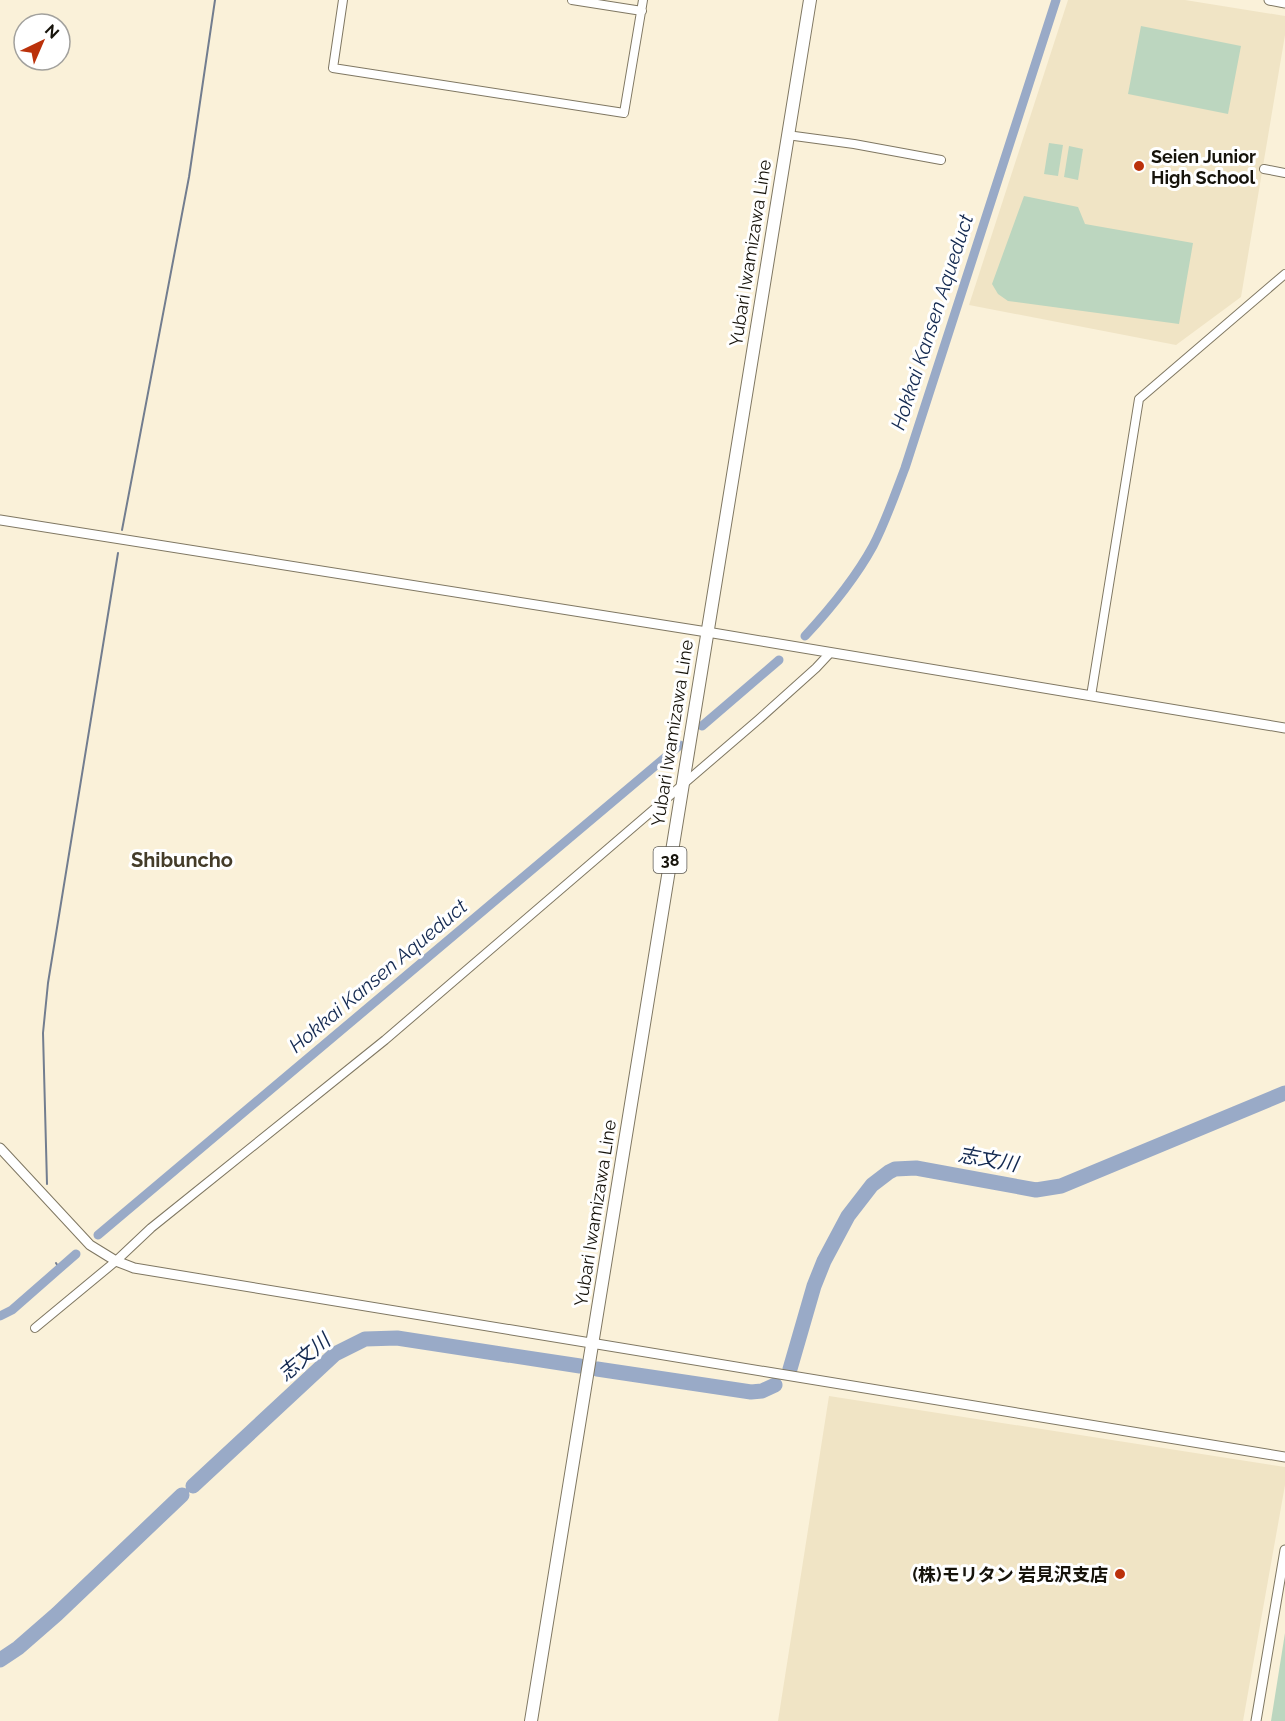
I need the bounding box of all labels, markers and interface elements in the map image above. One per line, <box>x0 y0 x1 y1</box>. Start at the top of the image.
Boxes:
north arrow <box>12 12 72 72</box>
text: N <box>41 20 63 43</box>
place label: Seien Junior High School <box>1151 146 1256 188</box>
street label: Yubari Iwamizawa Line <box>725 158 775 348</box>
marker: Seien Junior High School <box>1132 159 1146 173</box>
water label: Hokkai Kansen Aqueduct <box>886 211 978 433</box>
street label: Yubari Iwamizawa Line <box>647 638 697 828</box>
road number: 38 <box>654 847 686 873</box>
district label: Shibuncho <box>131 848 233 872</box>
water label: Hokkai Kansen Aqueduct <box>284 894 472 1058</box>
street label: Yubari Iwamizawa Line <box>570 1118 620 1308</box>
water label: 志文川 <box>956 1142 1022 1176</box>
water label: 志文川 <box>273 1327 336 1385</box>
place label: (株)モリタン 岩見沢支店 <box>913 1564 1108 1585</box>
marker: (株)モリタン 岩見沢支店 <box>1113 1567 1127 1581</box>

